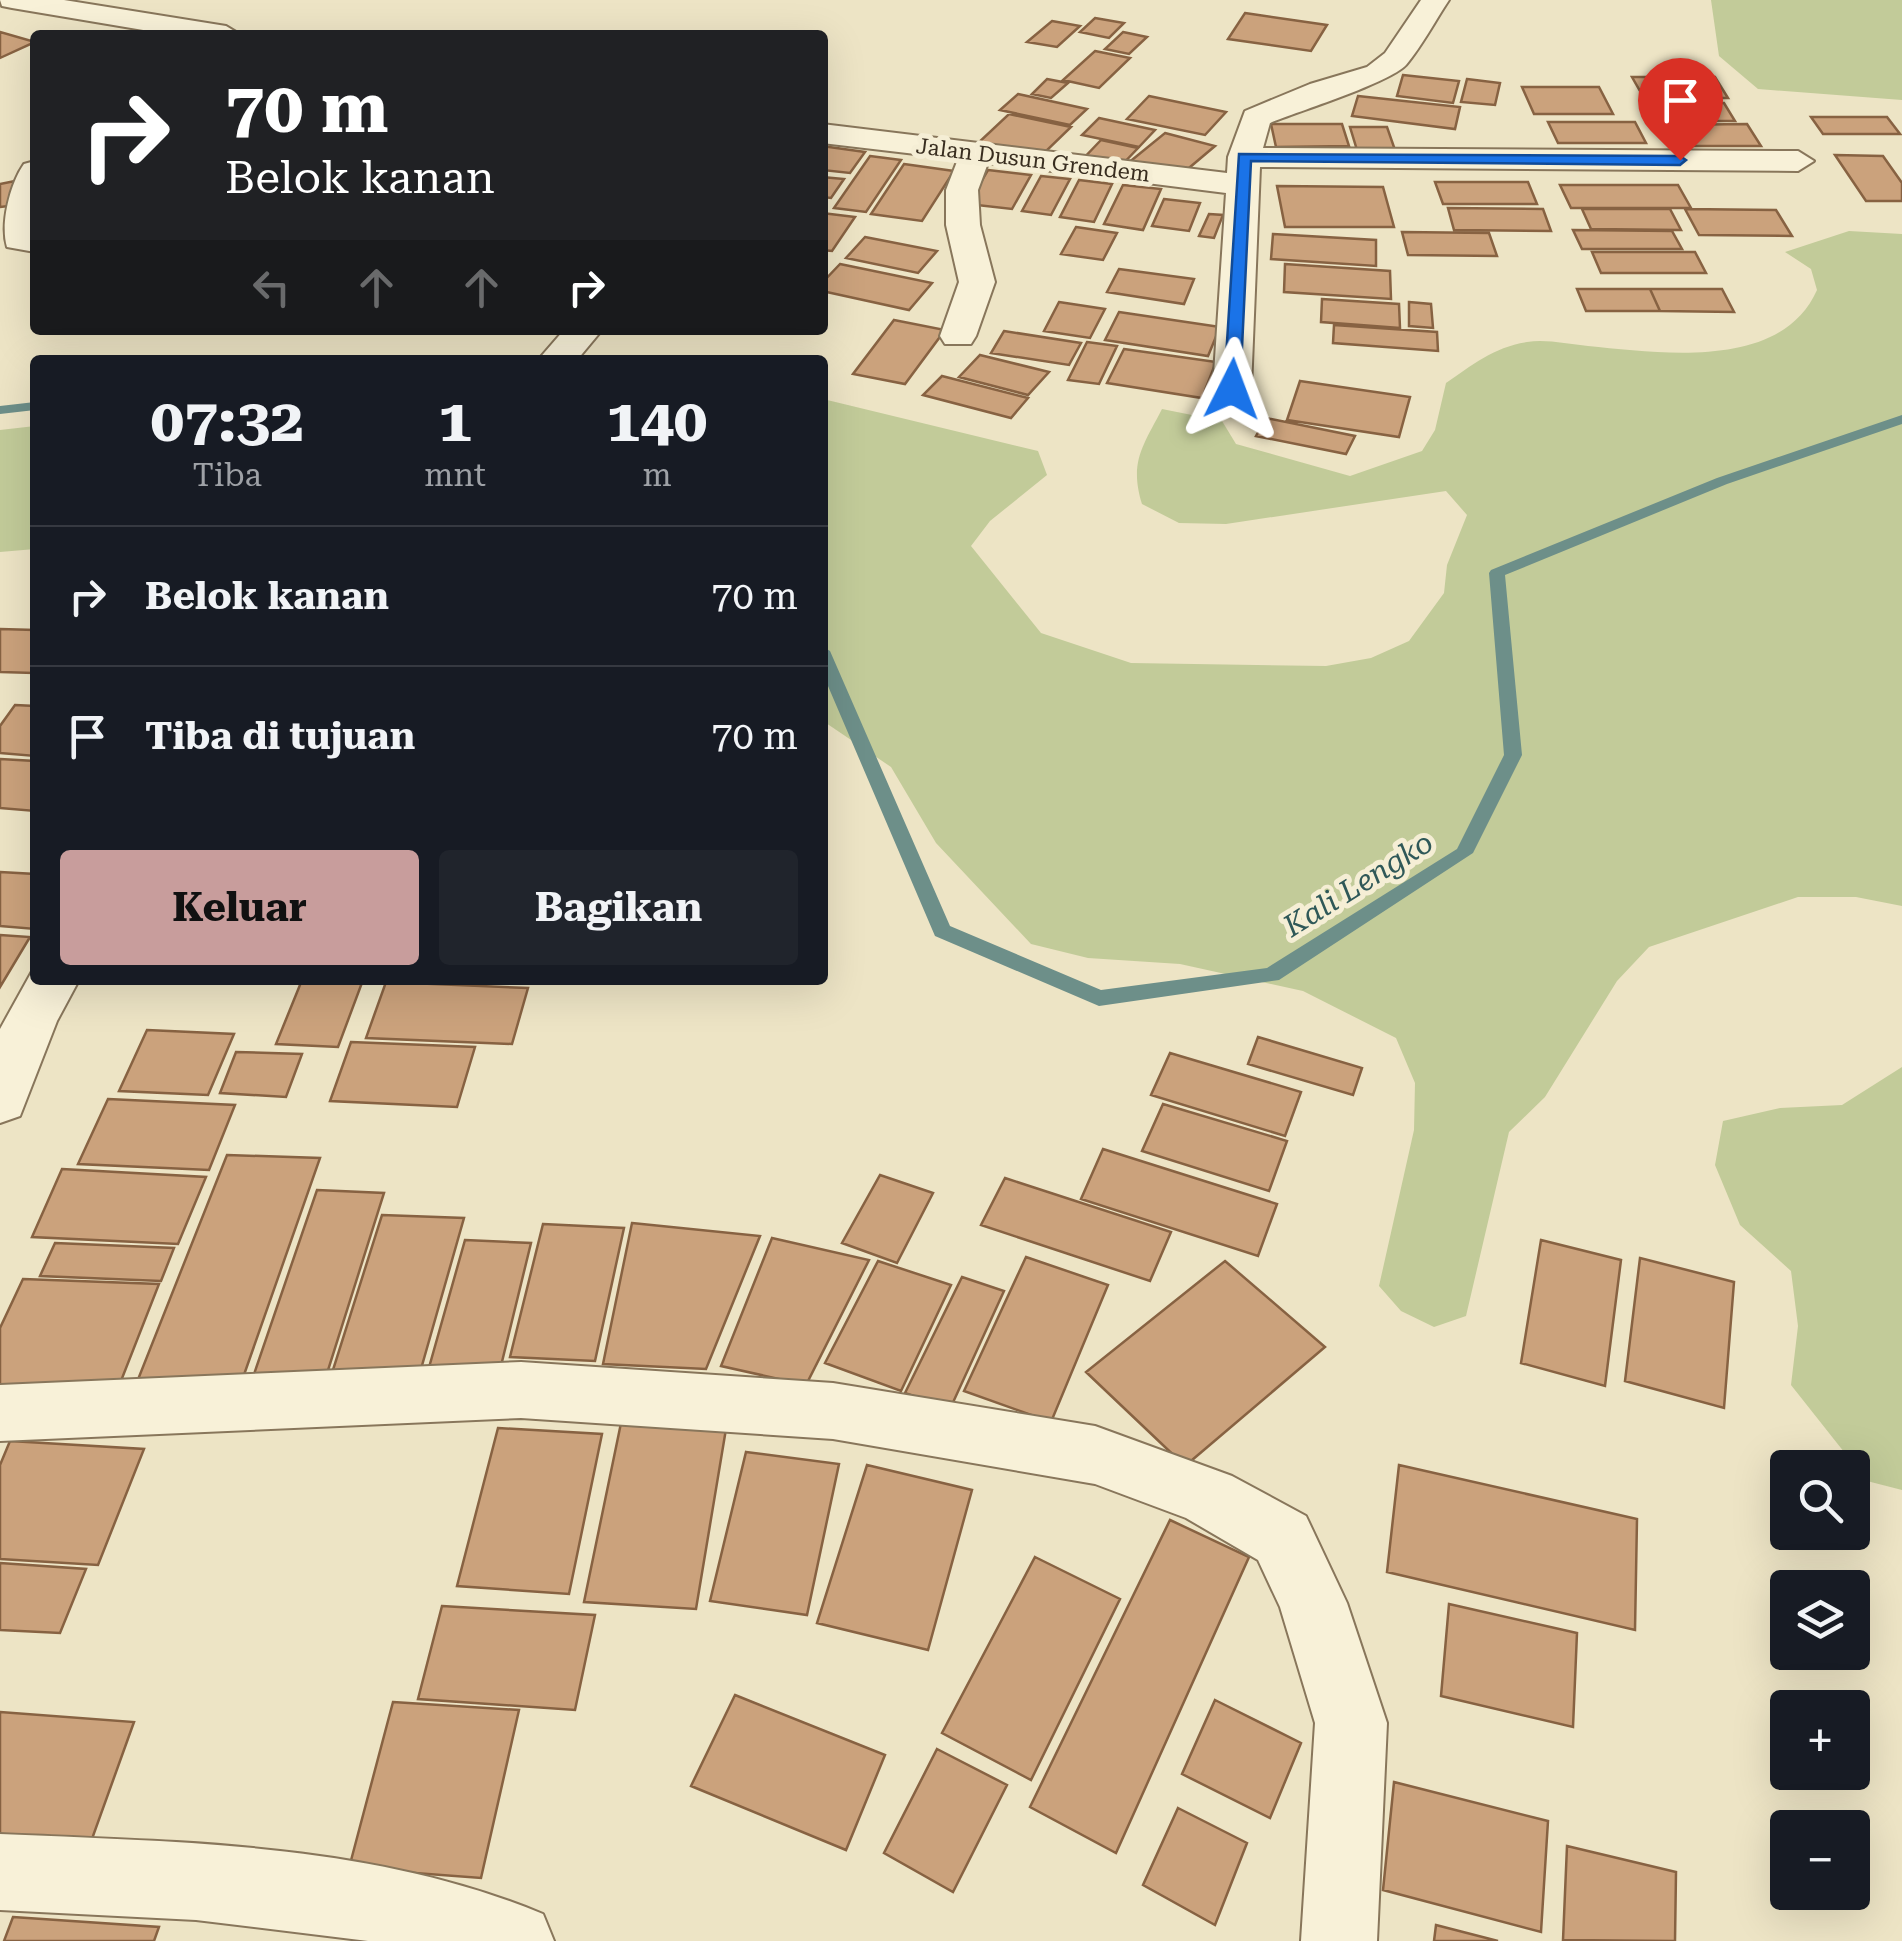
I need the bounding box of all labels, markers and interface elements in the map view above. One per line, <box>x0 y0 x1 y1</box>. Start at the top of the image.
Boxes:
pin <box>1638 58 1723 161</box>
text: 70 m <box>225 67 389 149</box>
icon: right <box>60 70 190 200</box>
icon: arrive <box>1653 73 1708 128</box>
street label: Jalan Dusun Grendem <box>915 133 1151 187</box>
text: Belok kanan <box>225 151 495 204</box>
icon: left <box>244 260 299 315</box>
icon: ahead <box>349 260 404 315</box>
icon: ahead <box>454 260 509 315</box>
icon: right <box>559 260 614 315</box>
position arrow <box>1180 337 1284 441</box>
text: 07:32 <box>151 385 304 456</box>
text: 1 <box>438 385 472 456</box>
text: 140 <box>607 385 707 456</box>
text: Tiba <box>193 456 262 494</box>
text: mnt <box>424 456 486 494</box>
text: m <box>642 456 672 494</box>
icon: right <box>60 569 115 624</box>
text: Belok kanan <box>145 574 389 618</box>
text: 70 m <box>711 574 798 618</box>
icon: arrive <box>60 709 115 764</box>
text: Tiba di tujuan <box>145 714 415 758</box>
text: 70 m <box>711 714 798 758</box>
water label: Kali Lengko <box>1276 824 1439 944</box>
button: Keluar <box>60 850 419 965</box>
button: Bagikan <box>439 850 798 965</box>
map controls <box>1770 1450 1870 1910</box>
button: search <box>1770 1450 1870 1550</box>
button: layers <box>1770 1570 1870 1670</box>
button: + <box>1770 1690 1870 1790</box>
button: − <box>1770 1810 1870 1910</box>

